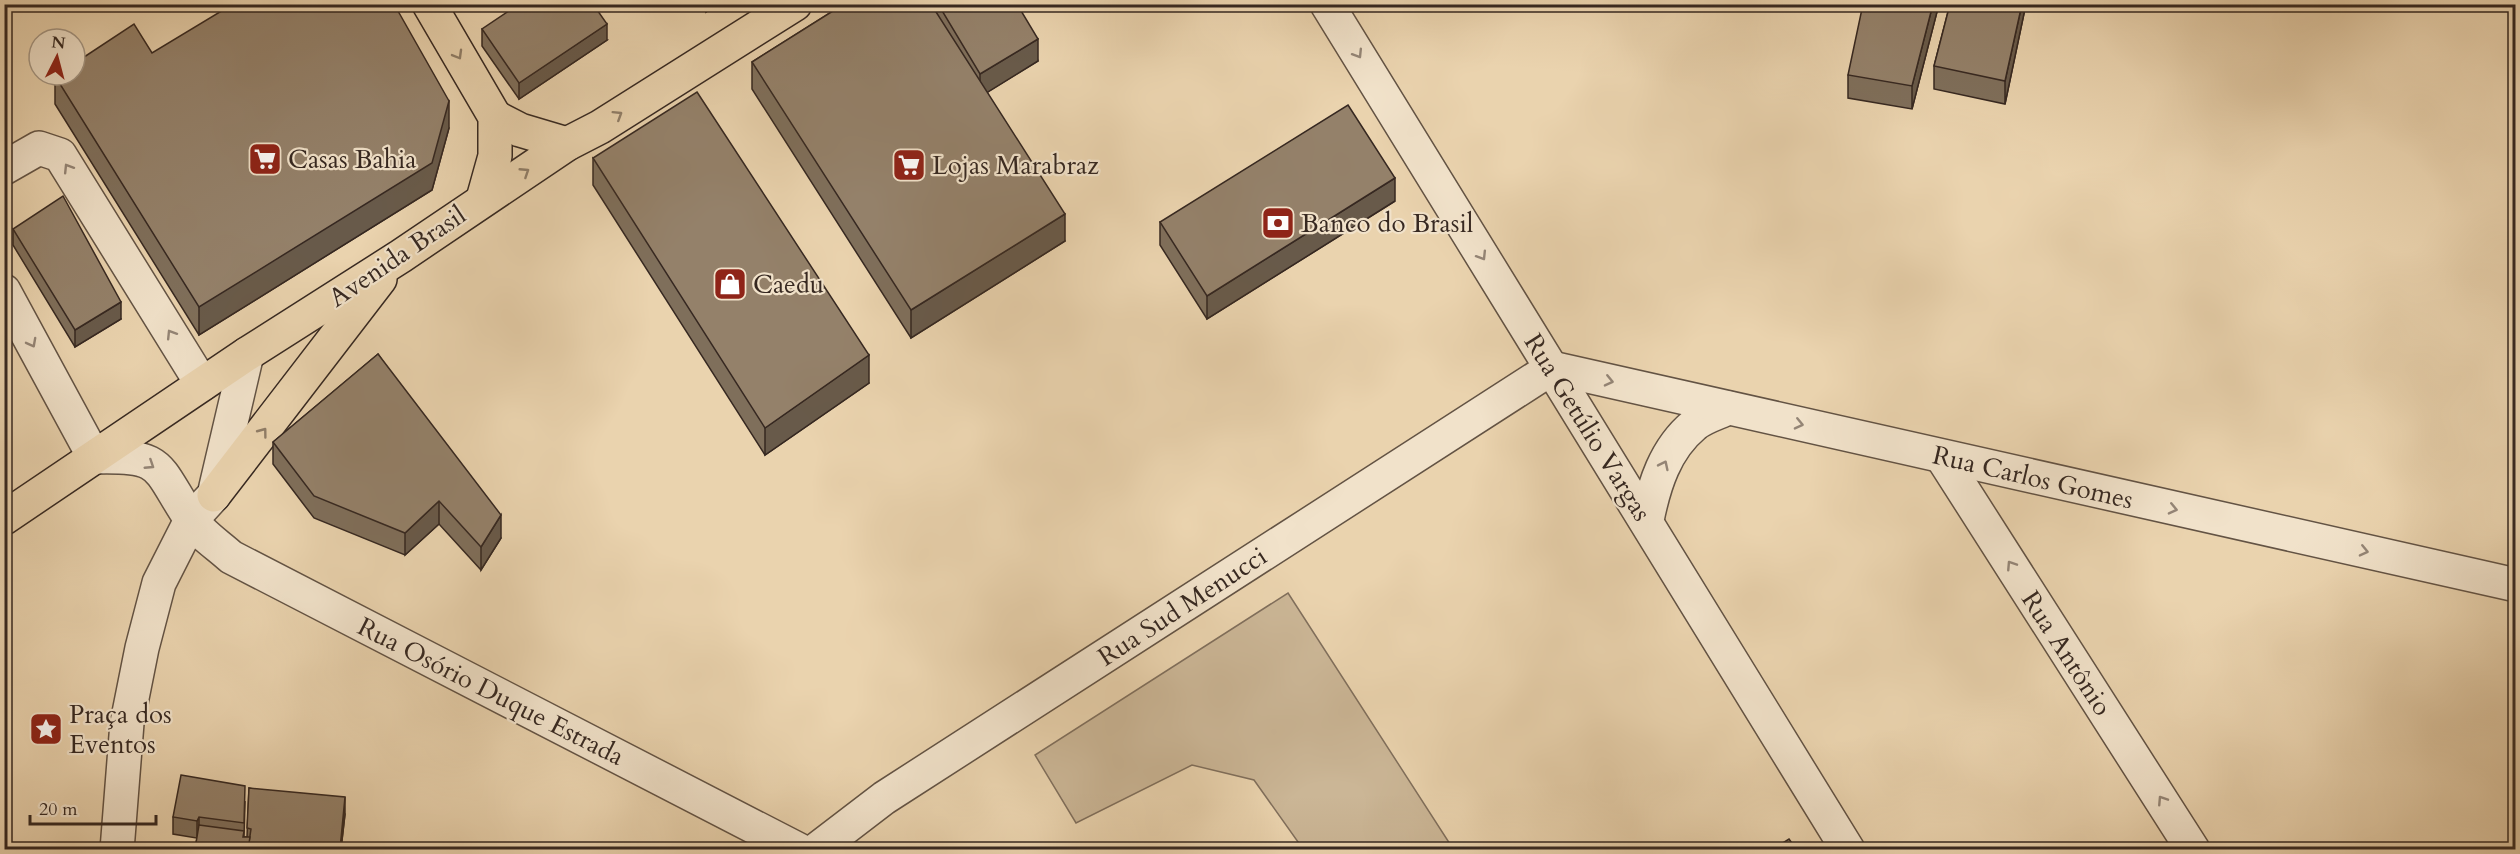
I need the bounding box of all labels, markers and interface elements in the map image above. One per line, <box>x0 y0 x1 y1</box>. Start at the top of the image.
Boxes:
north arrow <box>27 27 87 87</box>
text: N <box>50 31 67 55</box>
one-way arrow <box>1350 48 1362 58</box>
one-way arrow <box>451 49 463 59</box>
one-way arrow <box>612 111 622 123</box>
supermarket icon: Casas Bahia <box>247 141 283 177</box>
place label: Casas Bahia <box>288 142 416 177</box>
supermarket icon: Lojas Marabraz <box>891 147 927 183</box>
place label: Lojas Marabraz <box>932 148 1099 183</box>
one-way arrow <box>64 164 76 174</box>
one-way arrow <box>519 167 529 179</box>
street label: Avenida Brasil <box>322 197 473 315</box>
bank icon: Banco do Brasil <box>1260 205 1296 241</box>
place label: Banco do Brasil <box>1301 206 1474 241</box>
one-way arrow <box>1475 250 1487 260</box>
shop icon: Caedu <box>712 266 748 302</box>
place label: Caedu <box>753 267 824 302</box>
street label: Rua Getúlio Vargas <box>1516 327 1659 528</box>
one-way arrow <box>167 330 178 341</box>
one-way arrow <box>25 336 36 347</box>
one-way arrow <box>1603 373 1613 386</box>
one-way arrow <box>1793 417 1803 430</box>
one-way arrow <box>255 427 266 438</box>
street label: Rua Carlos Gomes <box>1929 437 2136 518</box>
one-way arrow <box>144 457 155 468</box>
one-way arrow <box>1656 460 1668 471</box>
one-way arrow <box>2168 501 2178 514</box>
street label: Rua Sud Menucci <box>1091 539 1274 674</box>
one-way arrow <box>2358 544 2368 557</box>
one-way arrow <box>2008 561 2019 572</box>
street label: Rua Antônio <box>2013 584 2120 722</box>
street label: Rua Osório Duque Estrada <box>352 609 630 774</box>
place label: Praça dos Eventos <box>69 697 172 762</box>
place icon: Praça dos Eventos <box>28 711 64 747</box>
scale bar <box>30 788 156 826</box>
one-way arrow <box>2158 796 2169 807</box>
text: 20 m <box>39 797 78 822</box>

